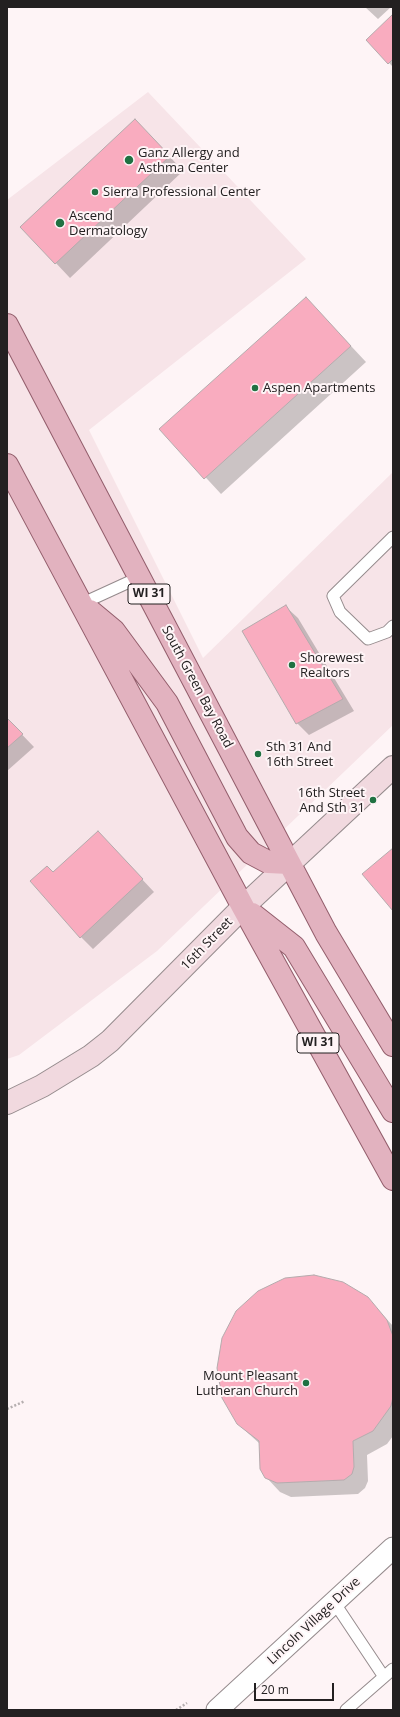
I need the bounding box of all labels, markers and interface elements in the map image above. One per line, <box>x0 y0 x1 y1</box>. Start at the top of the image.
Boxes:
place label: Ganz Allergy and Asthma Center <box>138 145 240 176</box>
marker: Ganz Allergy and Asthma Center <box>123 154 135 166</box>
place label: Sierra Professional Center <box>103 184 261 200</box>
marker: Sierra Professional Center <box>90 187 100 197</box>
place label: Ascend Dermatology <box>69 208 147 239</box>
marker: Ascend Dermatology <box>54 217 66 229</box>
place label: Aspen Apartments <box>263 380 375 396</box>
marker: Aspen Apartments <box>250 383 260 393</box>
road number: WI 31 <box>128 584 170 604</box>
street label: South Green Bay Road <box>158 623 236 751</box>
place label: Shorewest Realtors <box>300 650 364 681</box>
marker: Shorewest Realtors <box>287 660 297 670</box>
place label: Sth 31 And 16th Street <box>266 739 333 770</box>
marker: Sth 31 And 16th Street <box>253 749 263 759</box>
place label: 16th Street And Sth 31 <box>298 785 365 816</box>
marker: 16th Street And Sth 31 <box>368 795 378 805</box>
street label: 16th Street <box>178 914 236 974</box>
road number: WI 31 <box>297 1033 339 1053</box>
place label: Mount Pleasant Lutheran Church <box>196 1368 298 1399</box>
marker: Mount Pleasant Lutheran Church <box>301 1378 311 1388</box>
street label: Lincoln Village Drive <box>264 1574 364 1668</box>
scale bar <box>256 1675 336 1701</box>
text: 20 m <box>261 1681 289 1698</box>

